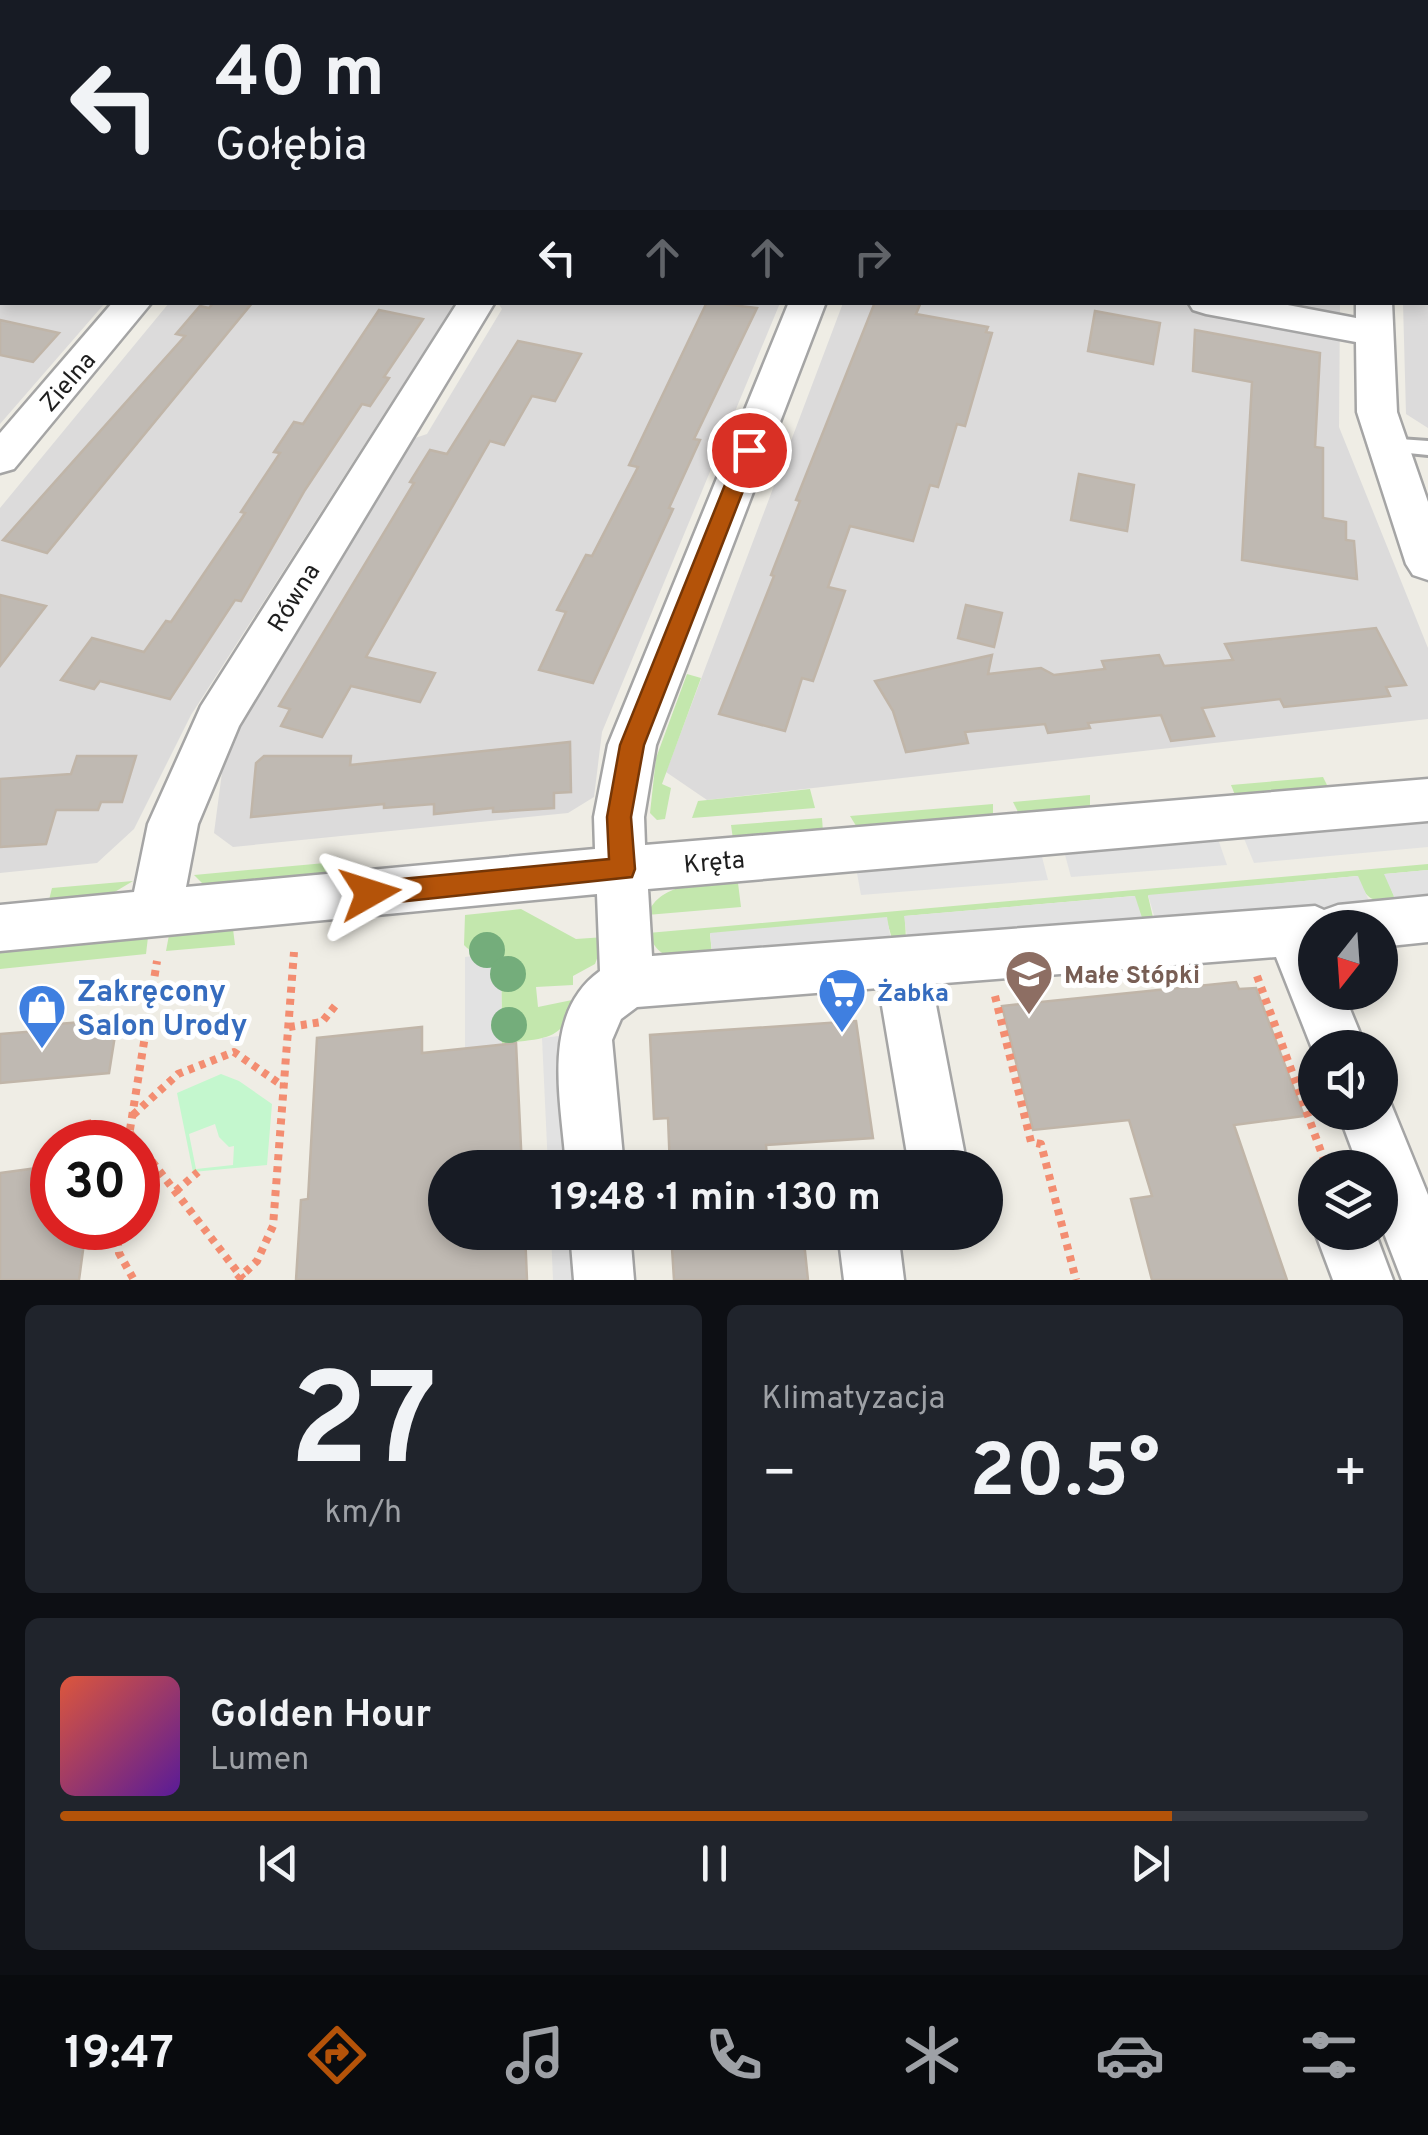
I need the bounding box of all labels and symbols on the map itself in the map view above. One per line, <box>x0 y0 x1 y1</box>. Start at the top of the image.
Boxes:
street label: Zielna <box>34 346 104 420</box>
pin <box>707 408 792 493</box>
street label: Równa <box>262 558 329 639</box>
position arrow <box>318 841 422 945</box>
street label: Kręta <box>682 845 746 883</box>
north arrow <box>1298 910 1398 1010</box>
school or university icon: Małe Stópki <box>1003 948 1055 1016</box>
place label: Małe Stópki <box>1064 961 1200 993</box>
supermarket icon: Żabka <box>816 966 868 1034</box>
place label: Zakręcony Salon Urody <box>77 975 247 1046</box>
place label: Żabka <box>877 978 949 1011</box>
shop icon: Zakręcony Salon Urody <box>16 982 68 1050</box>
speed limit sign: 30 <box>30 1120 160 1250</box>

